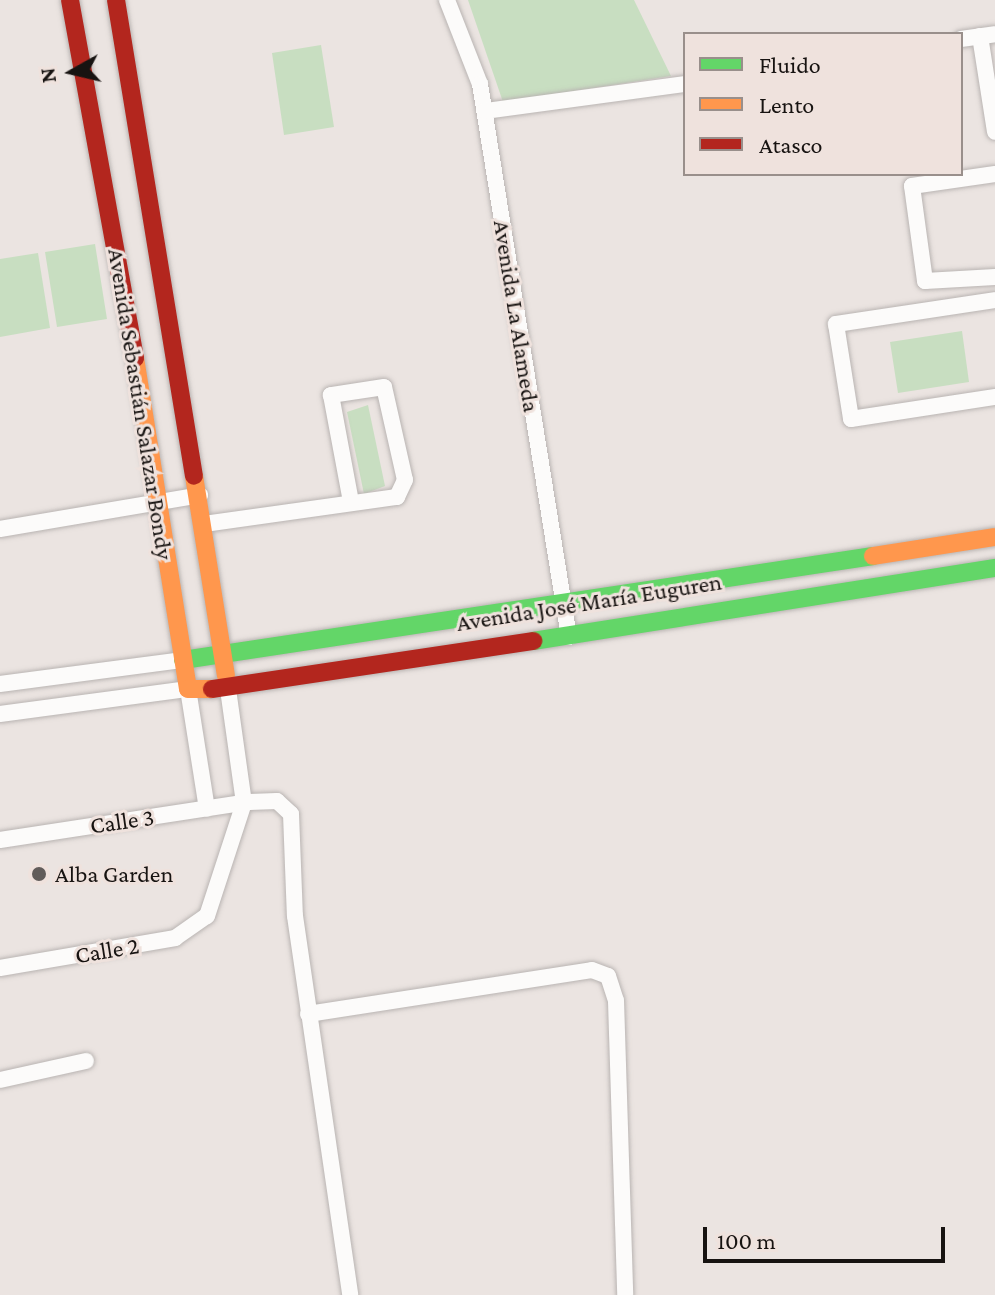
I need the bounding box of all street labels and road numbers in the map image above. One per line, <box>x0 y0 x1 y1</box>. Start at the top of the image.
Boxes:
street label: Avenida La Alameda <box>488 218 546 414</box>
street label: Avenida Sebastián Salazar Bondy <box>102 246 180 562</box>
street label: Avenida José María Euguren <box>454 567 724 637</box>
street label: Calle 3 <box>88 802 156 840</box>
street label: Calle 2 <box>73 931 141 969</box>

